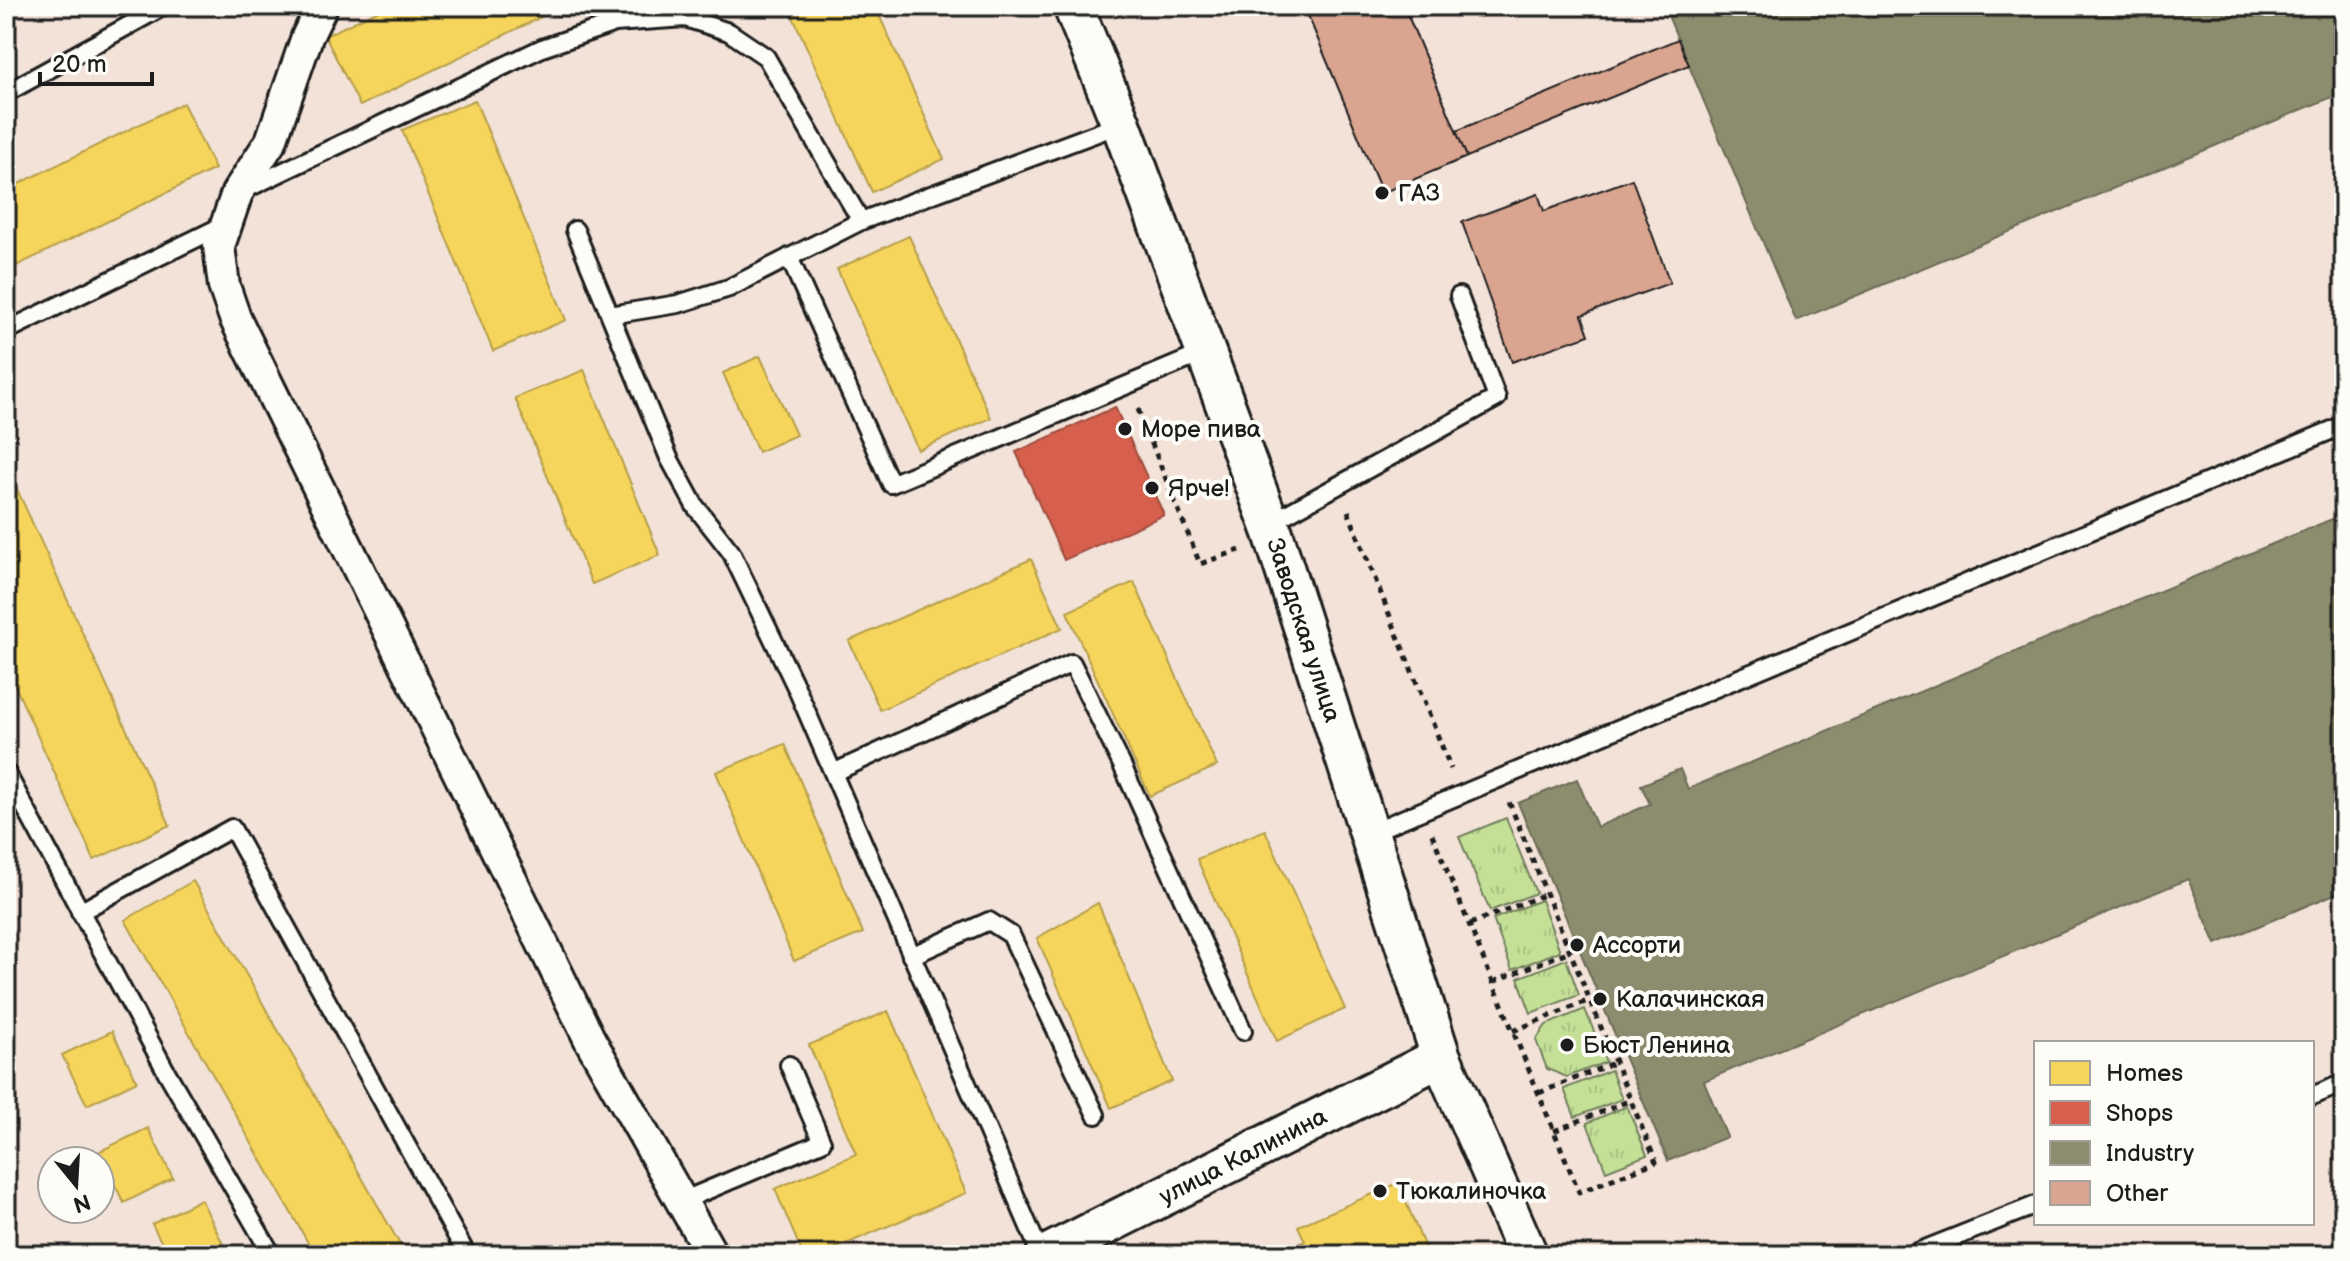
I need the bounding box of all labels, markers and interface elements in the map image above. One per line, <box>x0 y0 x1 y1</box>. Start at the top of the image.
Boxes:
scale bar <box>40 36 152 86</box>
text: 20 m <box>52 50 107 79</box>
place label: ГАЗ <box>1398 179 1440 208</box>
marker: ГАЗ <box>1373 184 1391 202</box>
place label: Море пива <box>1141 415 1261 444</box>
marker: Море пива <box>1116 420 1134 438</box>
place label: Ярче! <box>1168 474 1229 503</box>
marker: Ярче! <box>1143 479 1161 497</box>
street label: Заводская улица <box>1260 534 1347 726</box>
place label: Ассорти <box>1592 931 1681 960</box>
marker: Ассорти <box>1568 936 1586 954</box>
place label: Калачинская <box>1616 985 1765 1014</box>
marker: Калачинская <box>1591 990 1609 1008</box>
place label: Бюст Ленина <box>1583 1031 1730 1060</box>
marker: Бюст Ленина <box>1558 1036 1576 1054</box>
legend <box>2034 1041 2314 1225</box>
text: Homes <box>2106 1059 2183 1088</box>
text: Shops <box>2106 1099 2173 1128</box>
street label: улица Калинина <box>1155 1102 1332 1211</box>
text: Industry <box>2106 1139 2194 1168</box>
north arrow <box>36 1145 116 1225</box>
place label: Тюкалиночка <box>1396 1177 1546 1206</box>
text: Other <box>2106 1179 2168 1208</box>
marker: Тюкалиночка <box>1371 1182 1389 1200</box>
text: N <box>70 1187 94 1218</box>

